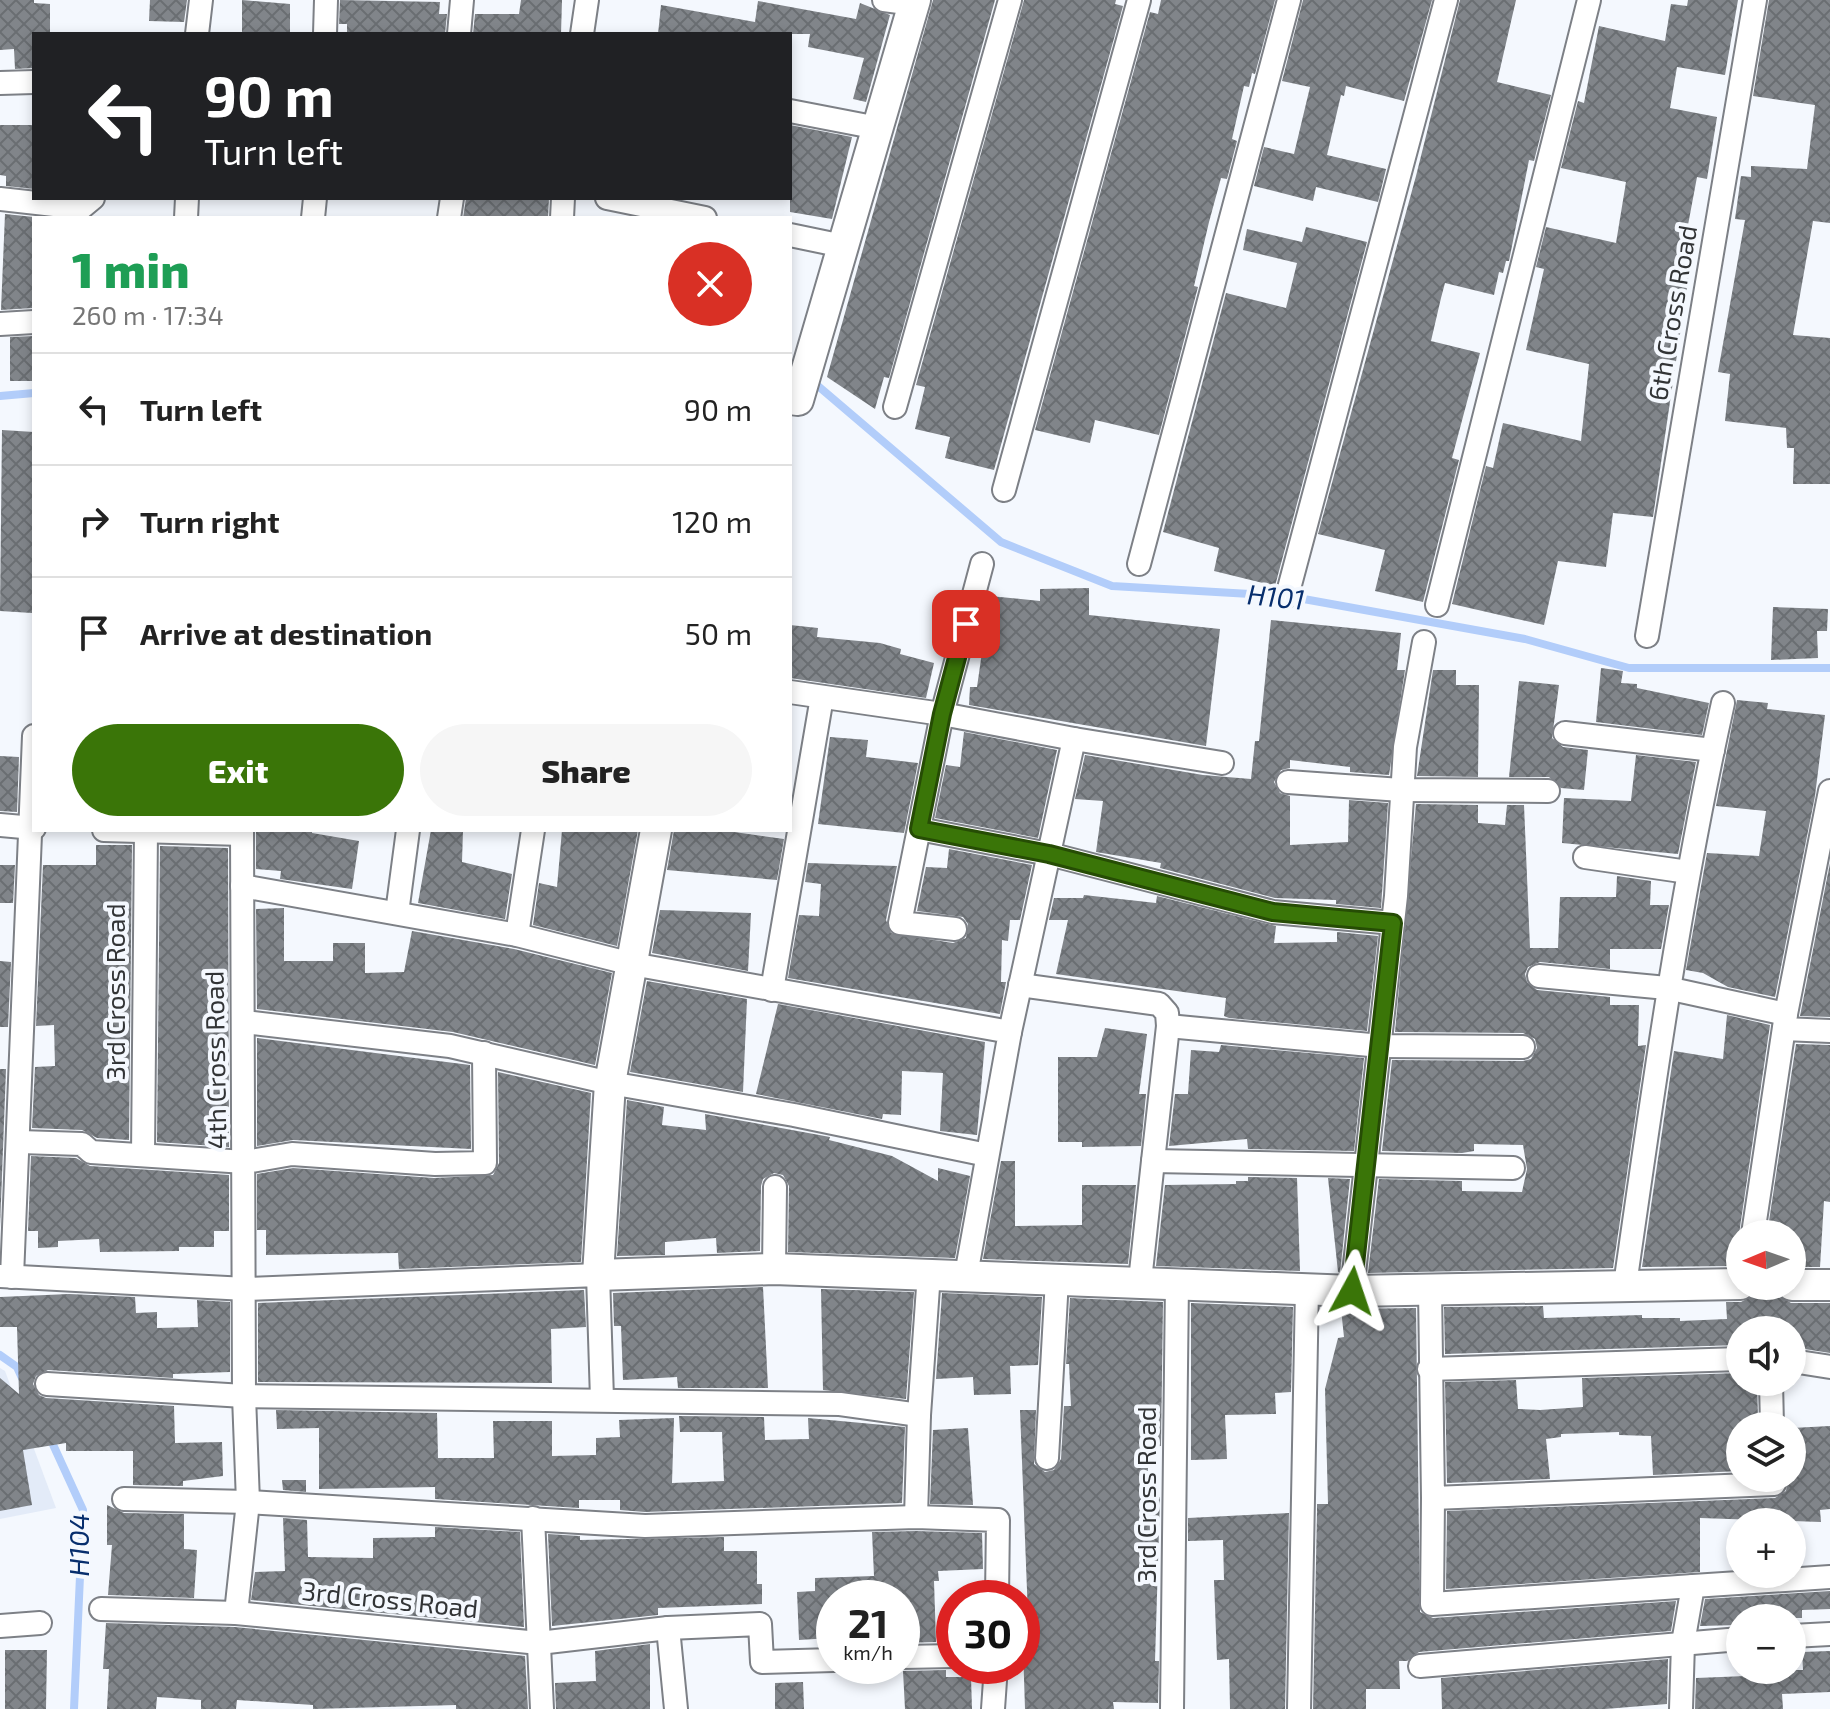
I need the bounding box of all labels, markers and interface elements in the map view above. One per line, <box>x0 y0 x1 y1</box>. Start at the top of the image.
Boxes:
text: 90 m <box>204 61 334 128</box>
icon: left <box>72 64 176 168</box>
text: Turn left <box>204 129 343 172</box>
street label: 6th Cross Road <box>1641 223 1702 403</box>
text: 1 min <box>72 240 190 298</box>
button: close <box>668 242 752 326</box>
text: 260 m · 17:34 <box>72 299 224 330</box>
icon: left <box>72 387 116 431</box>
text: Turn left <box>140 391 262 427</box>
text: 90 m <box>684 391 752 427</box>
icon: right <box>72 499 116 543</box>
text: Turn right <box>140 503 280 539</box>
text: 120 m <box>672 503 752 539</box>
water label: H101 <box>1246 576 1307 616</box>
pin <box>932 590 1000 658</box>
icon: arrive <box>944 602 988 646</box>
icon: arrive <box>72 611 116 655</box>
text: Arrive at destination <box>140 615 432 651</box>
text: 50 m <box>685 615 752 651</box>
button: Exit <box>72 724 404 816</box>
button: Share <box>420 724 752 816</box>
street label: 3rd Cross Road <box>99 903 130 1081</box>
street label: 4th Cross Road <box>197 970 232 1150</box>
north arrow <box>1726 1220 1806 1300</box>
map controls <box>1726 1220 1806 1684</box>
position arrow <box>1310 1249 1394 1333</box>
button: sound <box>1726 1316 1806 1396</box>
street label: 3rd Cross Road <box>1130 1406 1161 1584</box>
button: layers <box>1726 1412 1806 1492</box>
button: + <box>1726 1508 1806 1588</box>
water label: H104 <box>61 1513 95 1577</box>
street label: 3rd Cross Road <box>300 1574 480 1623</box>
speed limit sign: 30 <box>936 1580 1040 1684</box>
text: 21 <box>848 1598 888 1646</box>
button: − <box>1726 1604 1806 1684</box>
text: km/h <box>843 1640 893 1664</box>

